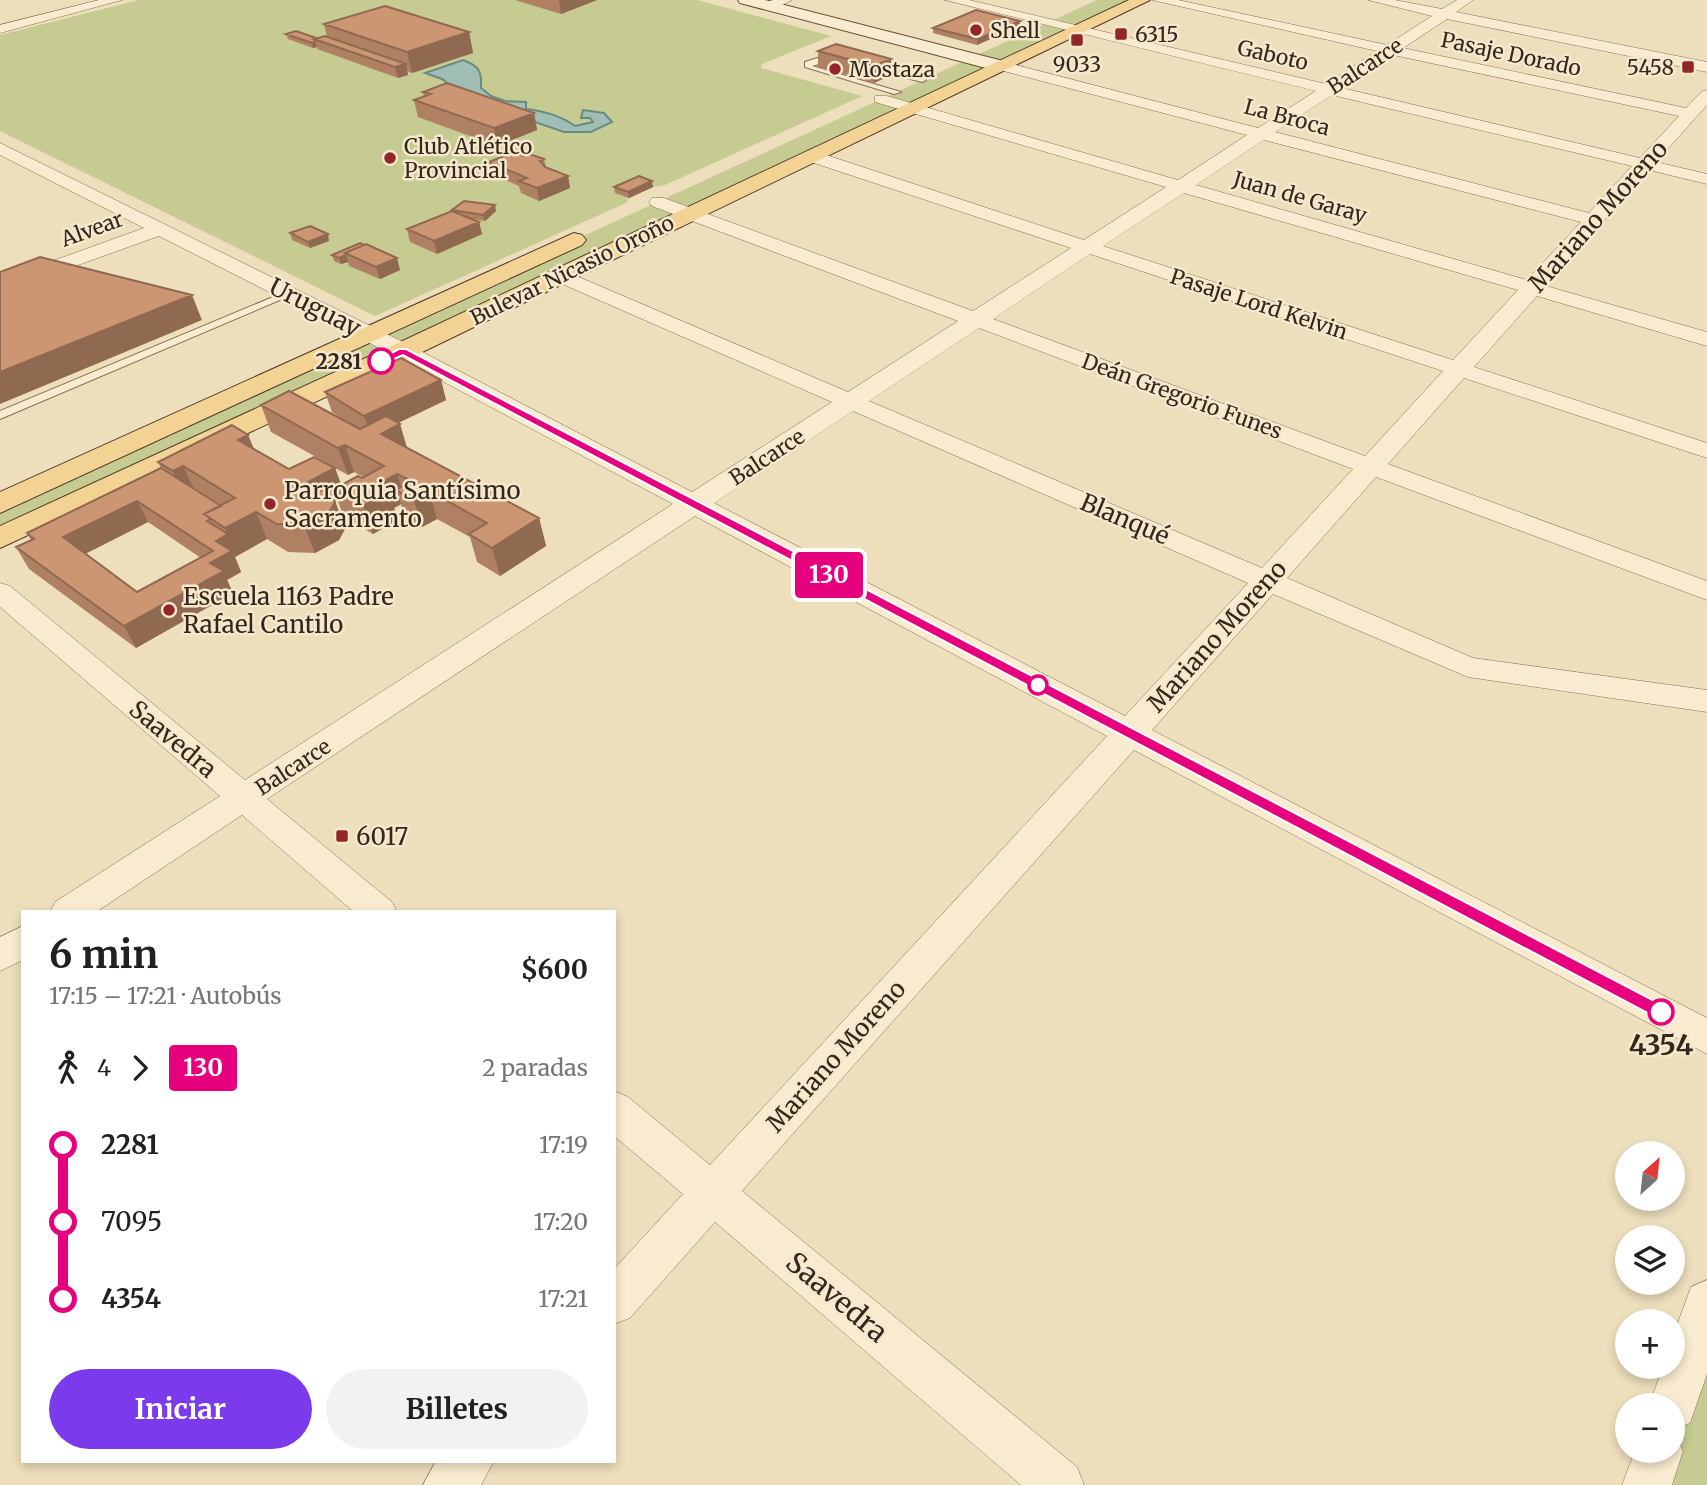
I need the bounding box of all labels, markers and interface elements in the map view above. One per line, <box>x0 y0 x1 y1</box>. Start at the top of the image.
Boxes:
place label: Shell <box>990 17 1041 44</box>
place label: 6315 <box>1135 21 1179 48</box>
marker: Shell <box>968 22 984 38</box>
marker: 6315 <box>1113 26 1129 42</box>
street label: Pasaje Dorado <box>1438 26 1584 82</box>
marker: 9033 <box>1069 32 1085 48</box>
street label: Balcarce <box>1322 32 1408 100</box>
street label: Gaboto <box>1235 34 1311 76</box>
place label: 9033 <box>1053 51 1101 78</box>
place label: 5458 <box>1627 54 1674 81</box>
place label: Mostaza <box>849 56 935 83</box>
marker: 5458 <box>1680 59 1696 75</box>
marker: Mostaza <box>827 61 843 77</box>
street label: La Broca <box>1241 93 1333 141</box>
place label: Club Atlético Provincial <box>404 133 532 184</box>
street label: Mariano Moreno <box>1522 134 1674 298</box>
marker: Club Atlético Provincial <box>382 150 398 166</box>
street label: Juan de Garay <box>1229 165 1371 229</box>
street label: Alvear <box>56 205 127 253</box>
street label: Bulevar Nicasio Oroño <box>466 209 678 331</box>
street label: Pasaje Lord Kelvin <box>1167 263 1351 345</box>
street label: Uruguay <box>264 271 366 343</box>
street label: Deán Gregorio Funes <box>1078 347 1286 445</box>
place label: 2281 <box>316 348 362 375</box>
marker: 2281 <box>368 348 394 374</box>
street label: Balcarce <box>724 423 810 491</box>
place label: Parroquia Santísimo Sacramento <box>284 475 520 534</box>
street label: Blanqué <box>1076 486 1174 552</box>
marker: Parroquia Santísimo Sacramento <box>262 496 278 512</box>
line badge: 130 <box>789 552 869 598</box>
street label: Mariano Moreno <box>1141 554 1293 718</box>
text: 130 <box>809 559 849 590</box>
place label: Escuela 1163 Padre Rafael Cantilo <box>183 581 394 640</box>
marker: Escuela 1163 Padre Rafael Cantilo <box>161 602 177 618</box>
unlabelled marker <box>1028 675 1048 695</box>
street label: Saavedra <box>123 694 223 785</box>
street label: Balcarce <box>250 733 336 801</box>
place label: 6017 <box>356 821 408 852</box>
marker: 6017 <box>334 828 350 844</box>
text: 6 min <box>49 931 158 978</box>
text: $600 <box>521 953 588 986</box>
street label: Mariano Moreno <box>760 974 912 1138</box>
text: 17:15 – 17:21 · Autobús <box>49 981 282 1010</box>
marker: 4354 <box>1648 999 1674 1025</box>
place label: 4354 <box>1629 1027 1693 1063</box>
icon: walk <box>49 1049 87 1087</box>
icon: forward <box>121 1049 159 1087</box>
text: 130 <box>183 1052 223 1083</box>
text: 4 <box>97 1053 111 1082</box>
text: 2 paradas <box>482 1053 588 1082</box>
text: 2281 <box>101 1128 158 1161</box>
text: 17:19 <box>539 1130 588 1159</box>
north arrow <box>1615 1141 1685 1211</box>
map controls <box>1615 1141 1685 1463</box>
text: 7095 <box>101 1205 162 1238</box>
text: 17:20 <box>534 1207 588 1236</box>
button: layers <box>1615 1225 1685 1295</box>
street label: Saavedra <box>779 1244 895 1350</box>
text: 4354 <box>101 1282 161 1315</box>
text: 17:21 <box>538 1284 588 1313</box>
button: + <box>1615 1309 1685 1379</box>
button: Iniciar <box>49 1369 312 1449</box>
button: Billetes <box>326 1369 588 1449</box>
button: − <box>1615 1393 1685 1463</box>

